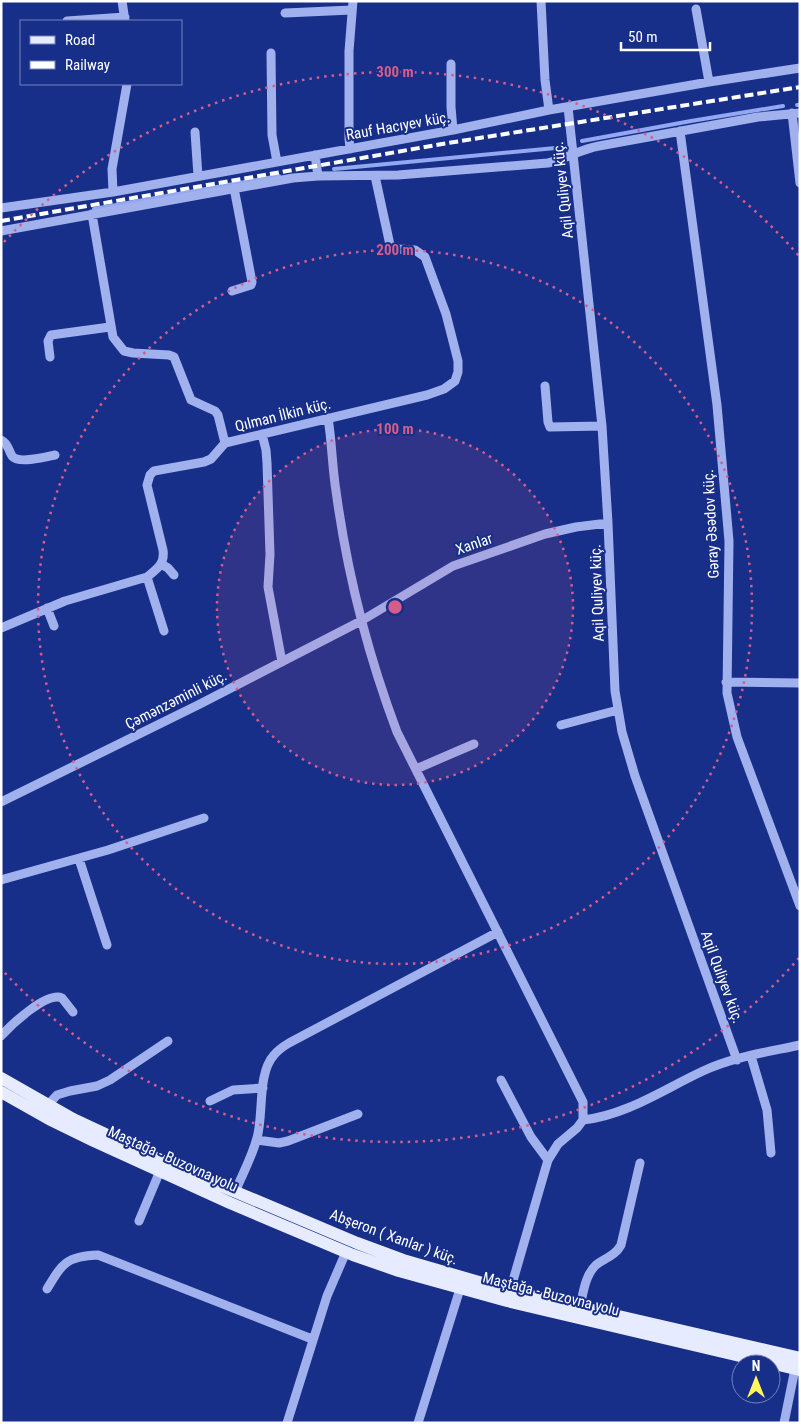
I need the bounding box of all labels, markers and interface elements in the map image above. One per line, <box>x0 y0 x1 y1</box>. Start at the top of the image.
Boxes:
legend <box>20 20 182 85</box>
scale bar <box>621 20 710 52</box>
text: 50 m <box>628 28 658 46</box>
text: Road <box>65 31 95 49</box>
text: Railway <box>65 56 110 74</box>
text: 300 m <box>376 63 414 81</box>
street label: Rauf Hacıyev küç. <box>345 108 451 144</box>
street label: Aqil Quliyev küç. <box>549 141 577 239</box>
text: 200 m <box>376 241 414 259</box>
street label: Qılman İlkin küç. <box>233 394 333 436</box>
text: 100 m <box>376 420 414 438</box>
street label: Gəray Əsədov küç. <box>699 469 723 579</box>
street label: Xanlar <box>453 529 495 559</box>
street label: Aqil Quliyev küç. <box>586 544 608 642</box>
centre of rings <box>386 598 404 616</box>
street label: Çəmənzəminli küç. <box>122 667 230 733</box>
street label: Aqil Quliyev küç. <box>697 928 747 1026</box>
street label: Maştağa - Buzovna yolu <box>105 1122 241 1196</box>
street label: Abşeron ( Xanlar ) küç. <box>327 1205 461 1269</box>
street label: Maştağa - Buzovna yolu <box>481 1268 621 1320</box>
north arrow <box>731 1354 781 1404</box>
text: N <box>752 1358 760 1374</box>

